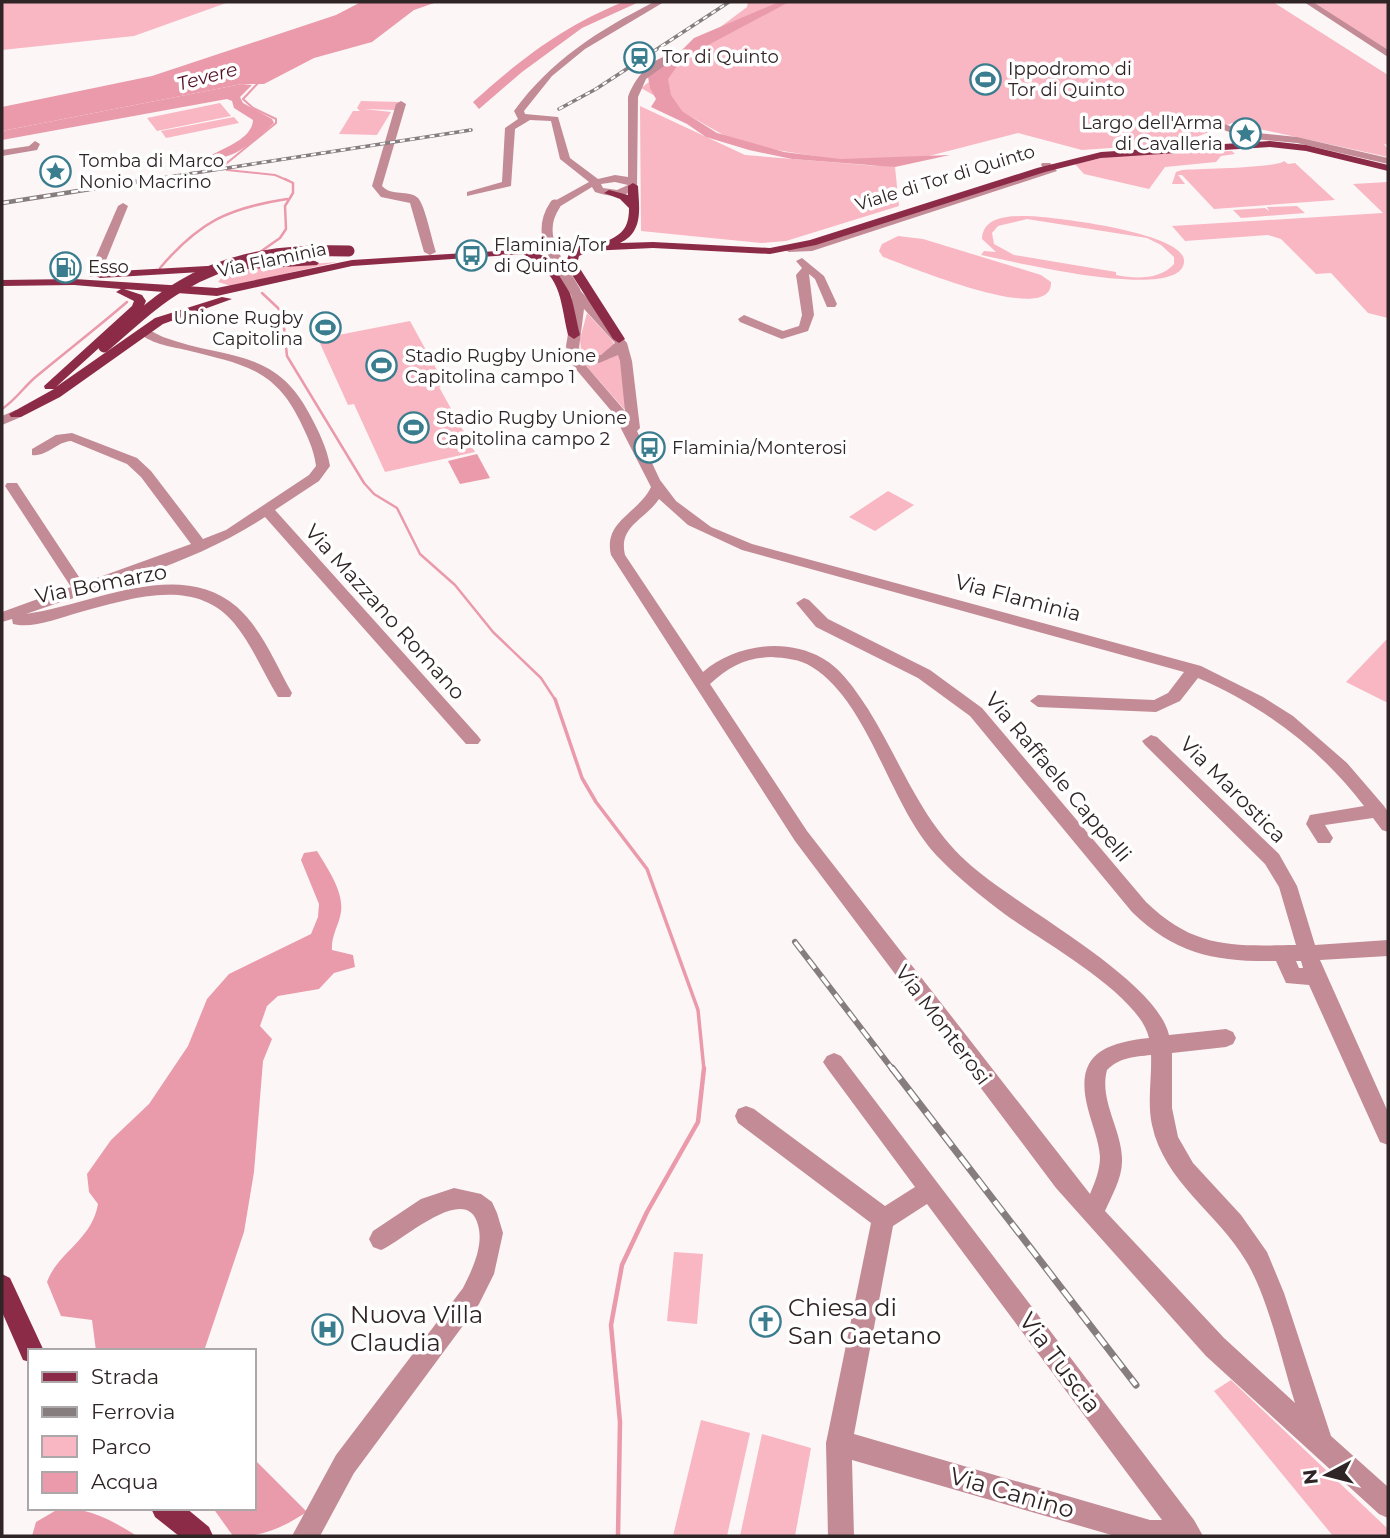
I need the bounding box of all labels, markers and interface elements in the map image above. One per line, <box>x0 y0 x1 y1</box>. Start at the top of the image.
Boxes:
station icon: Tor di Quinto <box>622 40 656 74</box>
place label: Tor di Quinto <box>662 46 779 68</box>
water label: Tevere <box>174 57 240 96</box>
place label: Ippodromo di Tor di Quinto <box>1008 58 1132 101</box>
sports icon: Ippodromo di Tor di Quinto <box>968 62 1002 96</box>
place label: Largo dell'Arma di Cavalleria <box>1081 112 1223 155</box>
place icon: Largo dell'Arma di Cavalleria <box>1229 116 1263 150</box>
street label: Viale di Tor di Quinto <box>853 140 1037 216</box>
place label: Tomba di Marco Nonio Macrino <box>79 150 224 193</box>
place icon: Tomba di Marco Nonio Macrino <box>39 154 73 188</box>
place label: Flaminia/Tor di Quinto <box>494 234 607 277</box>
street label: Via Flaminia <box>215 238 329 282</box>
bus stop icon: Flaminia/Tor di Quinto <box>454 238 488 272</box>
fuel station icon: Esso <box>48 250 82 284</box>
place label: Esso <box>88 256 129 278</box>
place label: Unione Rugby Capitolina <box>174 307 303 350</box>
sports icon: Unione Rugby Capitolina <box>309 311 343 345</box>
place label: Stadio Rugby Unione Capitolina campo 1 <box>405 345 596 388</box>
sports icon: Stadio Rugby Unione Capitolina campo 1 <box>365 349 399 383</box>
place label: Stadio Rugby Unione Capitolina campo 2 <box>436 407 627 450</box>
sports icon: Stadio Rugby Unione Capitolina campo 2 <box>396 411 430 445</box>
bus stop icon: Flaminia/Monterosi <box>632 431 666 465</box>
place label: Flaminia/Monterosi <box>672 437 847 459</box>
street label: Via Mazzano Romano <box>300 519 471 705</box>
street label: Via Bomarzo <box>33 558 169 609</box>
street label: Via Flaminia <box>952 569 1084 626</box>
street label: Via Raffaele Cappelli <box>980 687 1137 866</box>
street label: Via Marostica <box>1175 731 1292 848</box>
street label: Via Monterosi <box>890 960 996 1089</box>
place label: Chiesa di San Gaetano <box>788 1293 941 1350</box>
place label: Nuova Villa Claudia <box>350 1300 483 1357</box>
church icon: Chiesa di San Gaetano <box>748 1305 782 1339</box>
street label: Via Tuscia <box>1013 1307 1108 1419</box>
hospital icon: Nuova Villa Claudia <box>310 1312 344 1346</box>
legend <box>28 1349 256 1510</box>
text: Strada <box>91 1364 159 1389</box>
text: Ferrovia <box>91 1399 175 1424</box>
text: Parco <box>91 1434 151 1459</box>
north arrow <box>1292 1440 1362 1510</box>
street label: Via Canino <box>947 1461 1078 1524</box>
text: N <box>1298 1468 1323 1486</box>
text: Acqua <box>91 1469 158 1494</box>

